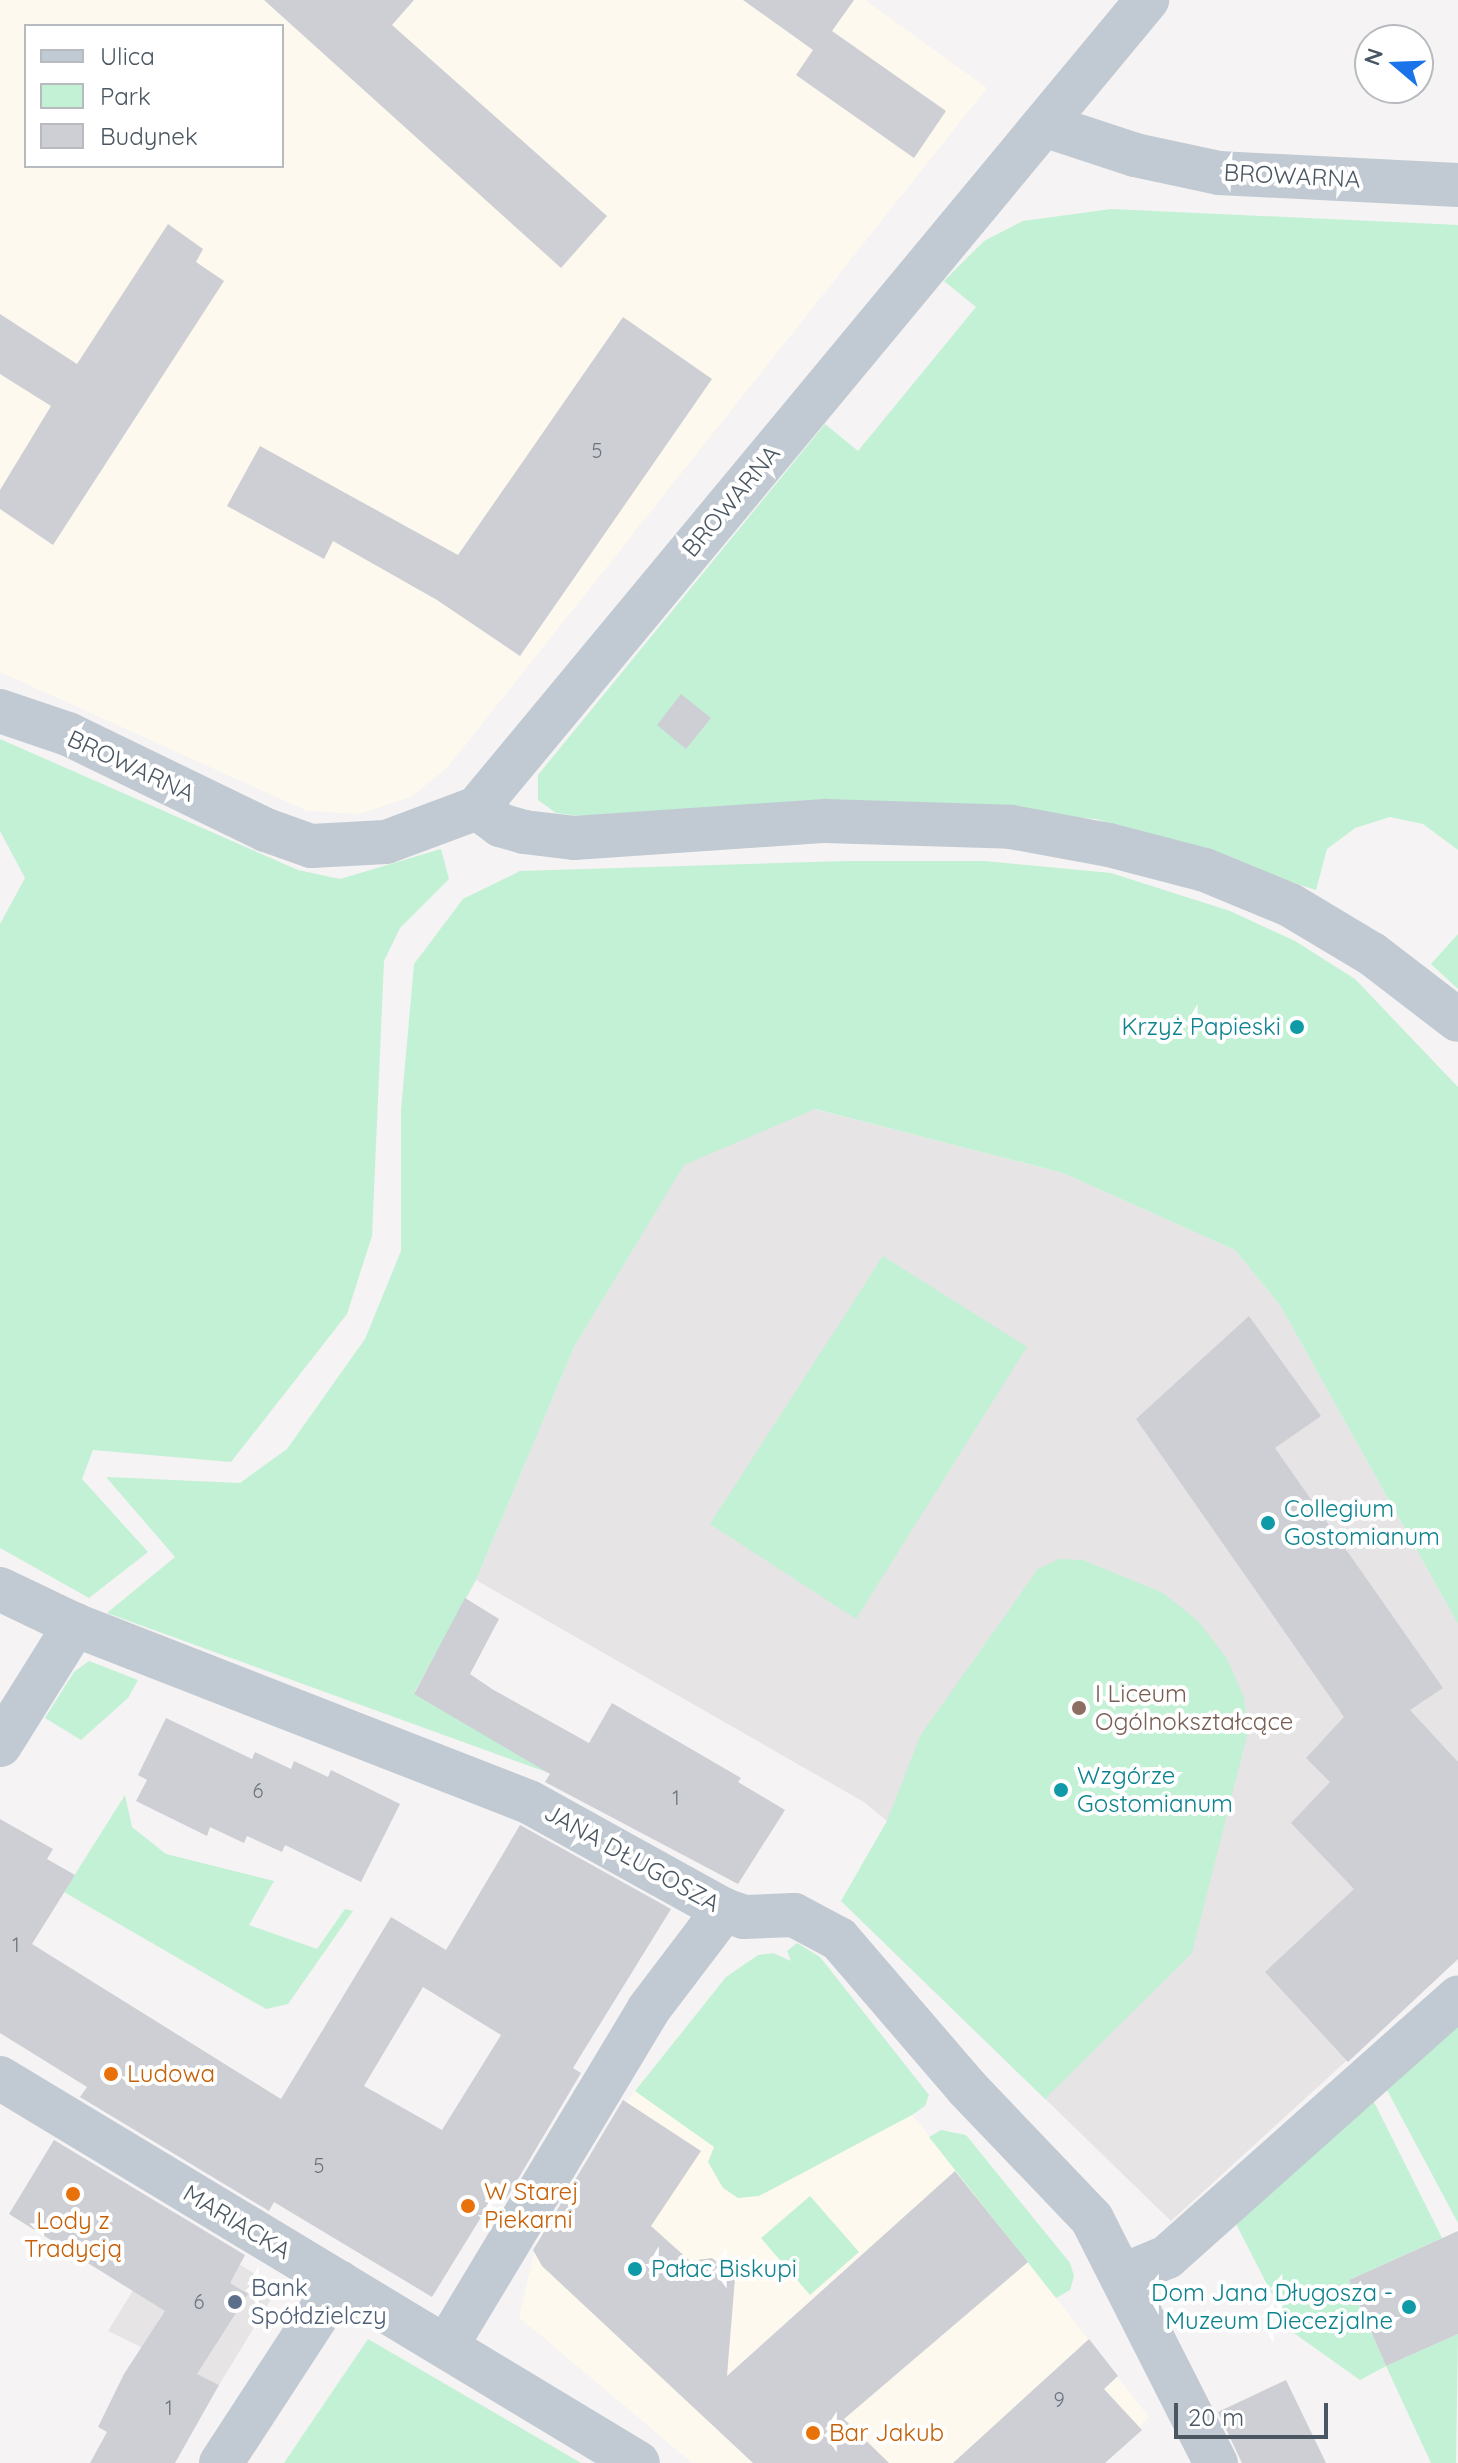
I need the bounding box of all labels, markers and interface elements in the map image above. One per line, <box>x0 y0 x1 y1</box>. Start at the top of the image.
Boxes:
legend <box>24 24 284 168</box>
north arrow <box>1354 24 1434 104</box>
text: Ulica <box>100 41 155 71</box>
text: N <box>1357 45 1389 69</box>
text: Park <box>100 81 151 111</box>
text: Budynek <box>100 121 198 151</box>
street label: BROWARNA <box>1223 158 1361 194</box>
house number: 5 <box>592 438 602 462</box>
street label: BROWARNA <box>676 439 786 563</box>
street label: BROWARNA <box>63 724 199 808</box>
place label: Krzyż Papieski <box>1121 1013 1281 1041</box>
marker: Krzyż Papieski <box>1288 1018 1306 1036</box>
place label: Collegium Gostomianum <box>1284 1495 1440 1551</box>
marker: Collegium Gostomianum <box>1259 1514 1277 1532</box>
place label: I Liceum Ogólnokształcące <box>1095 1680 1293 1736</box>
marker: I Liceum Ogólnokształcące <box>1070 1699 1088 1717</box>
place label: Wzgórze Gostomianum <box>1077 1762 1233 1818</box>
house number: 6 <box>253 1778 263 1802</box>
marker: Wzgórze Gostomianum <box>1052 1781 1070 1799</box>
house number: 1 <box>672 1785 680 1809</box>
street label: JANA DŁUGOSZA <box>539 1798 725 1918</box>
house number: 1 <box>12 1932 20 1956</box>
place label: Ludowa <box>127 2060 215 2088</box>
marker: Ludowa <box>102 2065 120 2083</box>
house number: 5 <box>314 2153 324 2177</box>
place label: W Starej Piekarni <box>484 2178 579 2234</box>
street label: MARIACKA <box>178 2179 296 2265</box>
marker: Lody z Tradycją <box>64 2185 82 2203</box>
marker: W Starej Piekarni <box>459 2197 477 2215</box>
place label: Lody z Tradycją <box>24 2207 122 2263</box>
place label: Pałac Biskupi <box>651 2255 797 2283</box>
marker: Pałac Biskupi <box>626 2260 644 2278</box>
place label: Bank Spółdzielczy <box>251 2274 387 2330</box>
place label: Dom Jana Długosza - Muzeum Diecezjalne <box>1151 2279 1393 2335</box>
house number: 6 <box>194 2289 204 2313</box>
marker: Bank Spółdzielczy <box>226 2293 244 2311</box>
marker: Dom Jana Długosza - Muzeum Diecezjalne <box>1400 2298 1418 2316</box>
house number: 9 <box>1053 2387 1065 2411</box>
scale bar <box>1178 2387 1332 2437</box>
house number: 1 <box>165 2395 173 2419</box>
text: 20 m <box>1188 2402 1244 2432</box>
place label: Bar Jakub <box>829 2419 944 2447</box>
marker: Bar Jakub <box>804 2424 822 2442</box>

